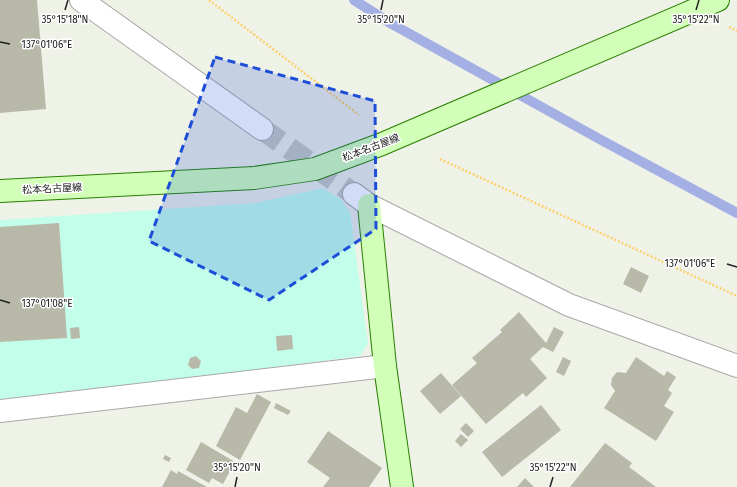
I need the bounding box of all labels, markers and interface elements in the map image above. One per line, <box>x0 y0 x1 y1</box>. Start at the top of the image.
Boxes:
text: 35°15'18"N <box>42 14 88 26</box>
text: 35°15'20"N <box>357 14 405 26</box>
text: 35°15'22"N <box>672 14 720 26</box>
text: 137°01'06"E <box>22 39 72 51</box>
street label: 松本名古屋線 <box>341 132 401 164</box>
street label: 松本名古屋線 <box>22 181 82 197</box>
text: 137°01'06"E <box>665 258 715 270</box>
text: 137°01'08"E <box>21 298 73 310</box>
text: 35°15'20"N <box>213 462 261 474</box>
text: 35°15'22"N <box>529 462 577 474</box>

